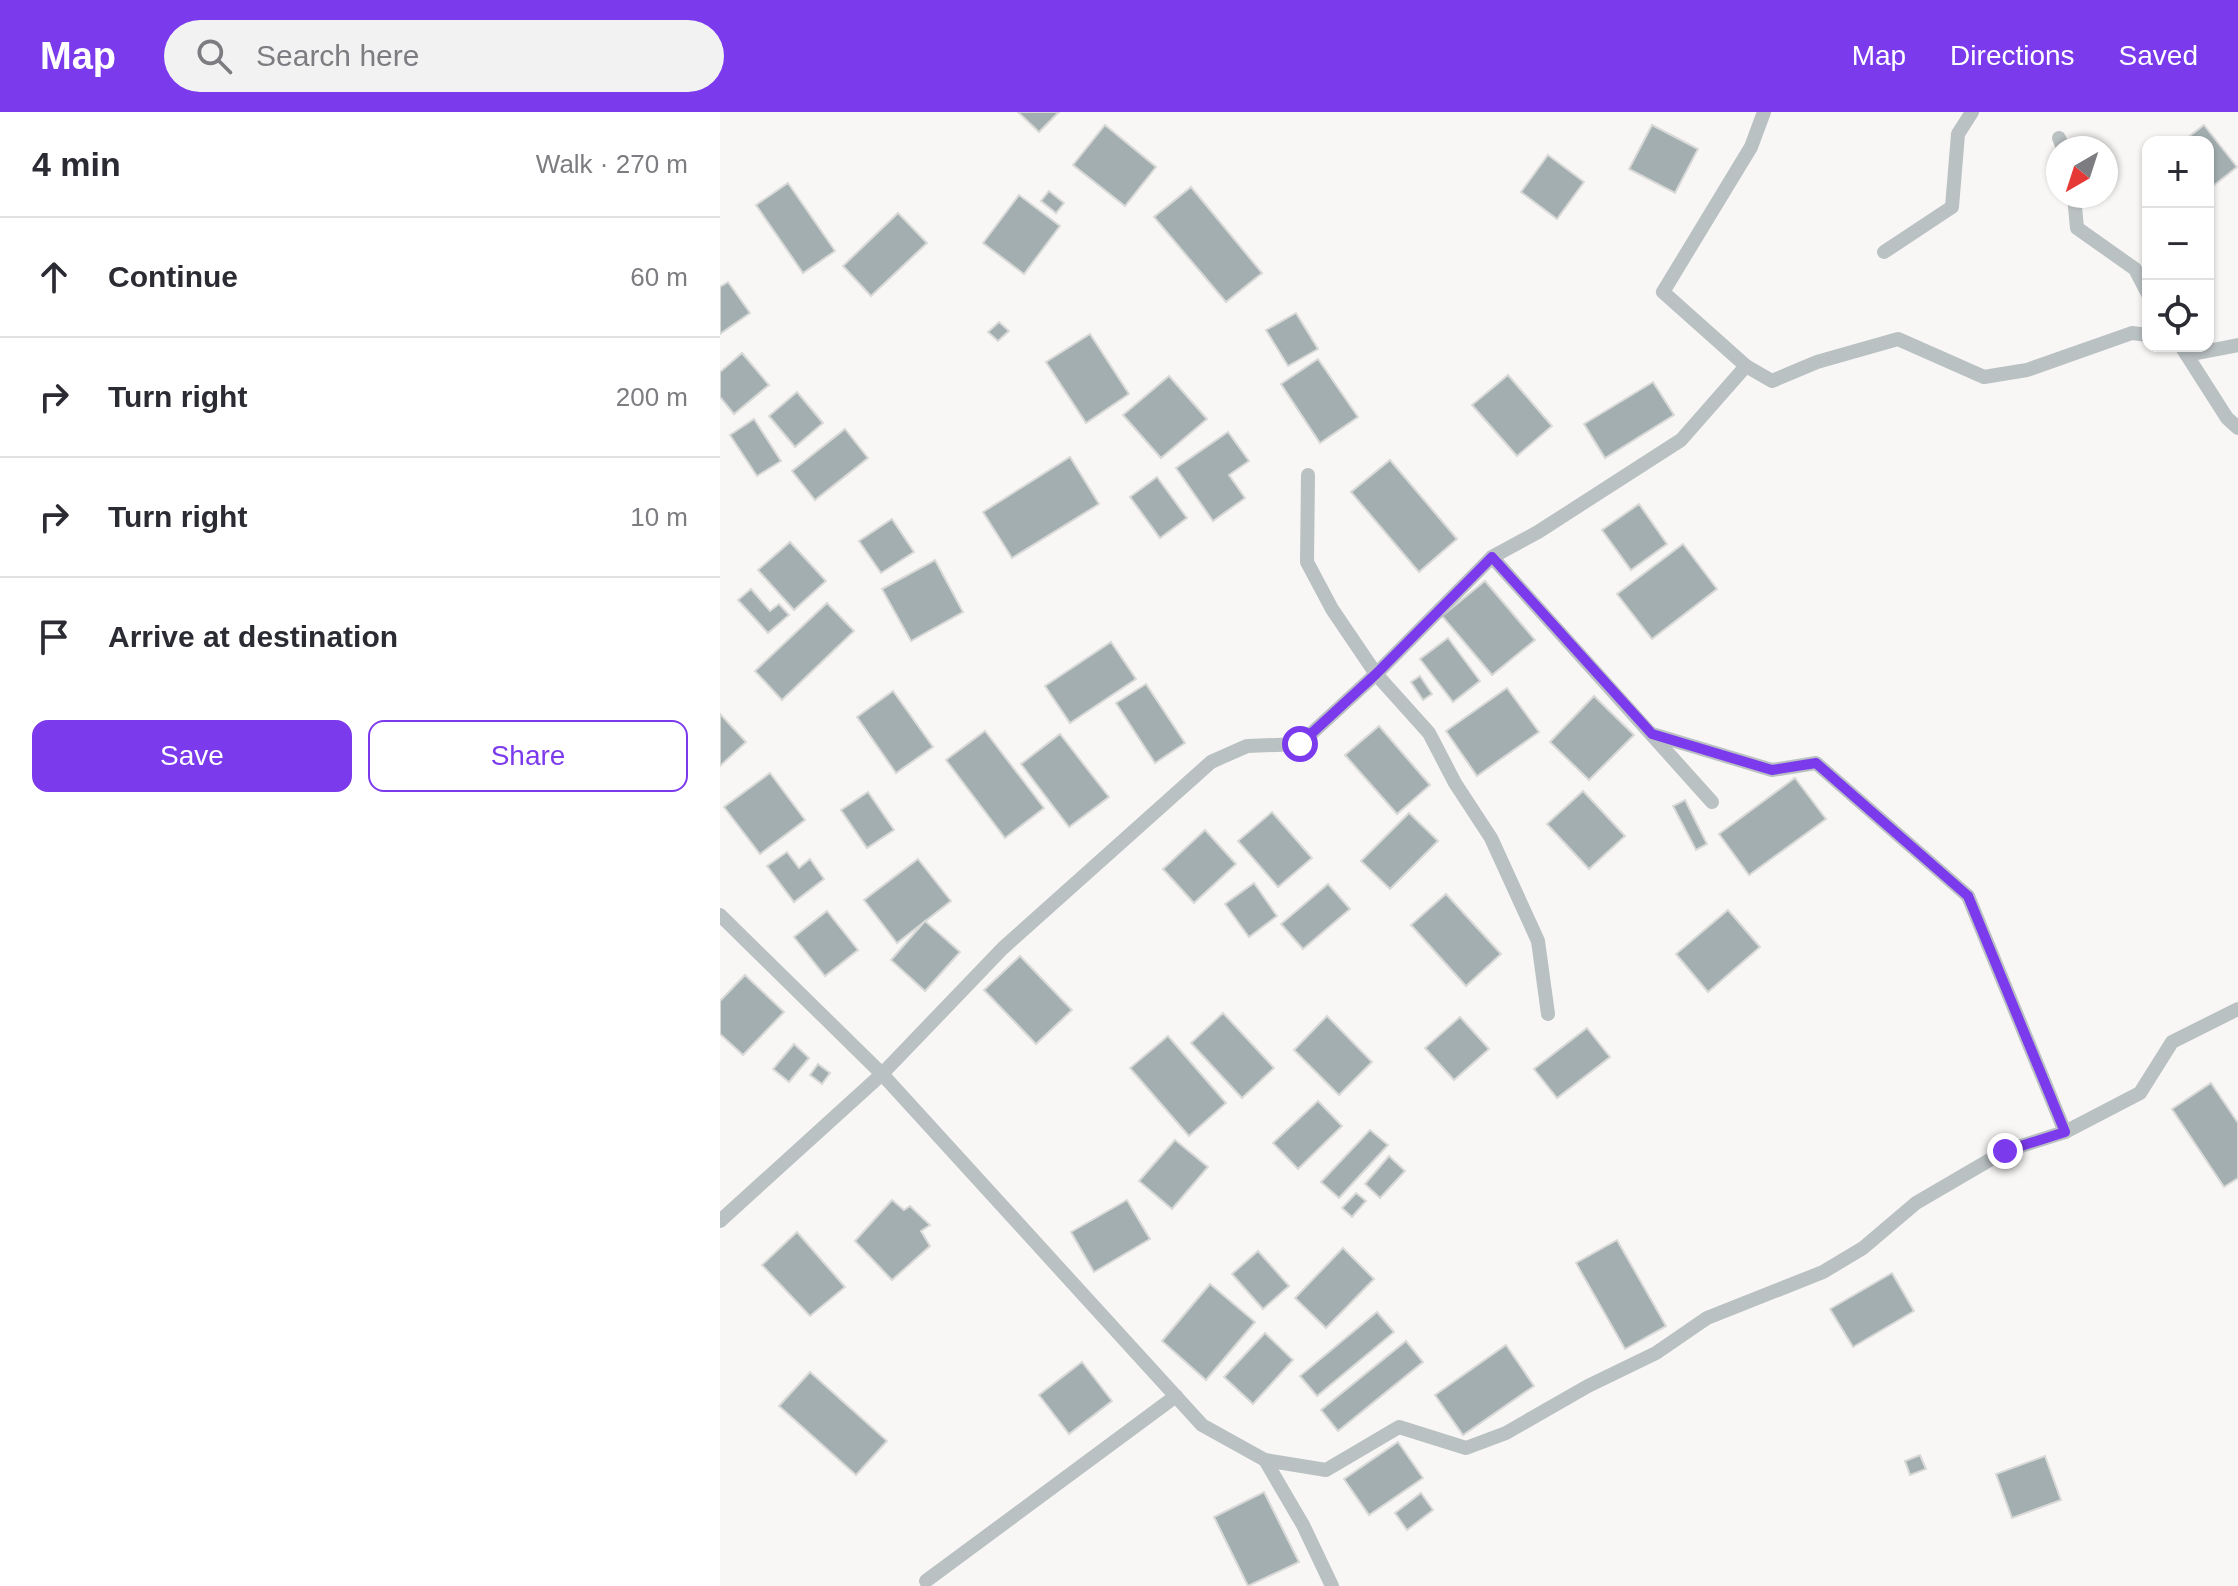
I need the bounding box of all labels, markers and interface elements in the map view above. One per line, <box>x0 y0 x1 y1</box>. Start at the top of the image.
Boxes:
search box <box>164 20 724 92</box>
icon: search <box>192 34 236 78</box>
text: Map <box>40 35 116 77</box>
text: Search here <box>256 39 419 72</box>
text: Map <box>1852 40 1906 71</box>
text: Directions <box>1950 40 2075 71</box>
text: Saved <box>2119 40 2198 71</box>
north arrow <box>2046 136 2118 208</box>
map controls <box>2142 136 2214 352</box>
button: + <box>2142 136 2214 208</box>
text: 4 min <box>32 145 121 183</box>
text: Walk · 270 m <box>536 149 688 179</box>
button: − <box>2142 208 2214 280</box>
icon: ahead <box>32 255 76 299</box>
text: Continue <box>108 260 238 293</box>
text: 60 m <box>630 262 688 292</box>
button: locate <box>2142 280 2214 352</box>
icon: right <box>32 375 76 419</box>
text: Turn right <box>108 380 247 413</box>
text: 200 m <box>616 382 688 412</box>
icon: right <box>32 495 76 539</box>
text: Turn right <box>108 500 247 533</box>
text: 10 m <box>630 502 688 532</box>
icon: arrive <box>32 615 76 659</box>
text: Arrive at destination <box>108 620 398 653</box>
button: Save <box>32 720 352 792</box>
button: Share <box>368 720 688 792</box>
route start <box>1282 726 1318 762</box>
route end <box>1987 1133 2023 1169</box>

